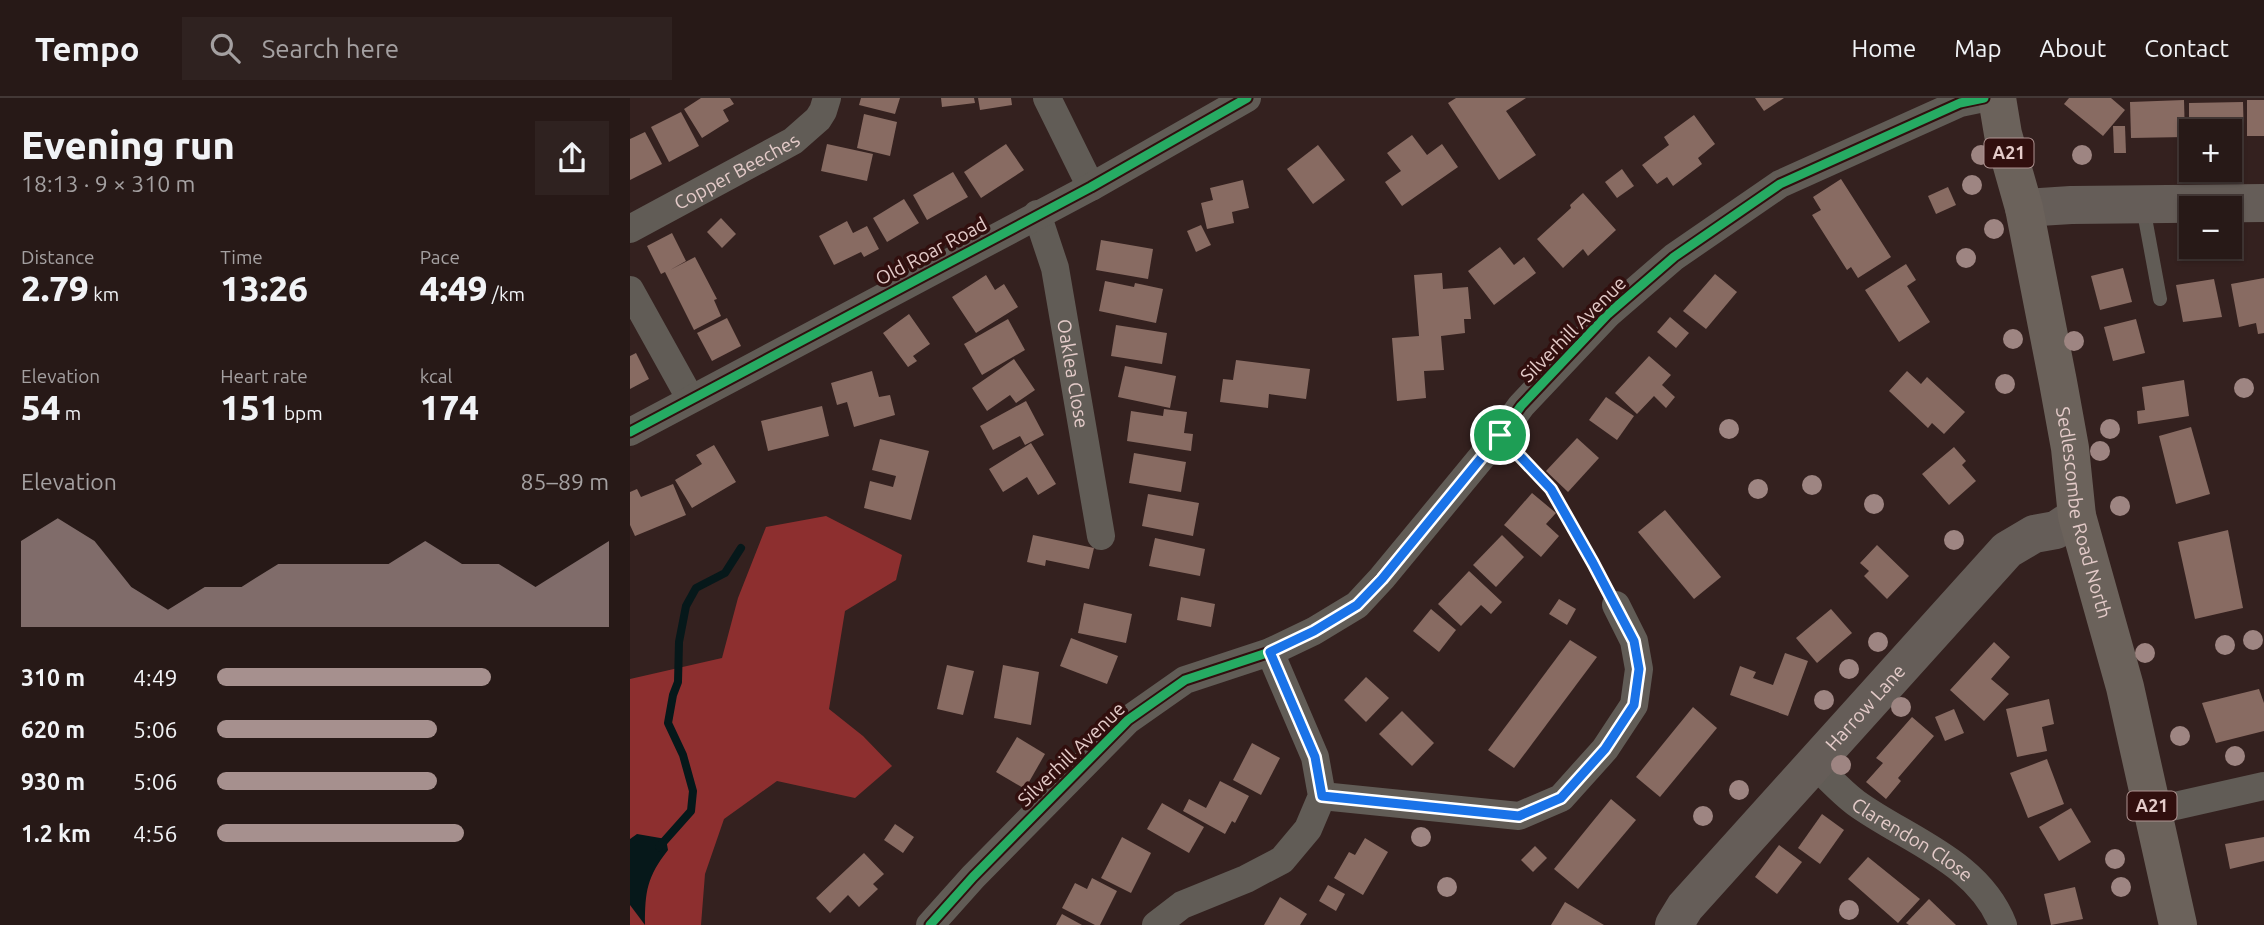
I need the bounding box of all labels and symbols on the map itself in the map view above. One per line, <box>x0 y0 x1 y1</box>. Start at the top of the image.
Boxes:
street label: Copper Beeches <box>670 129 804 214</box>
road number: A21 <box>1984 138 2034 168</box>
street label: Old Roar Road <box>871 212 991 290</box>
street label: Silverhill Avenue <box>1516 272 1630 386</box>
street label: Oaklea Close <box>1053 317 1093 430</box>
pin <box>1470 405 1530 465</box>
street label: Sedlescombe Road North <box>2052 405 2116 621</box>
street label: Harrow Lane <box>1821 660 1910 755</box>
street label: Silverhill Avenue <box>1013 697 1129 811</box>
road number: A21 <box>2128 792 2176 820</box>
street label: Clarendon Close <box>1848 793 1978 886</box>

